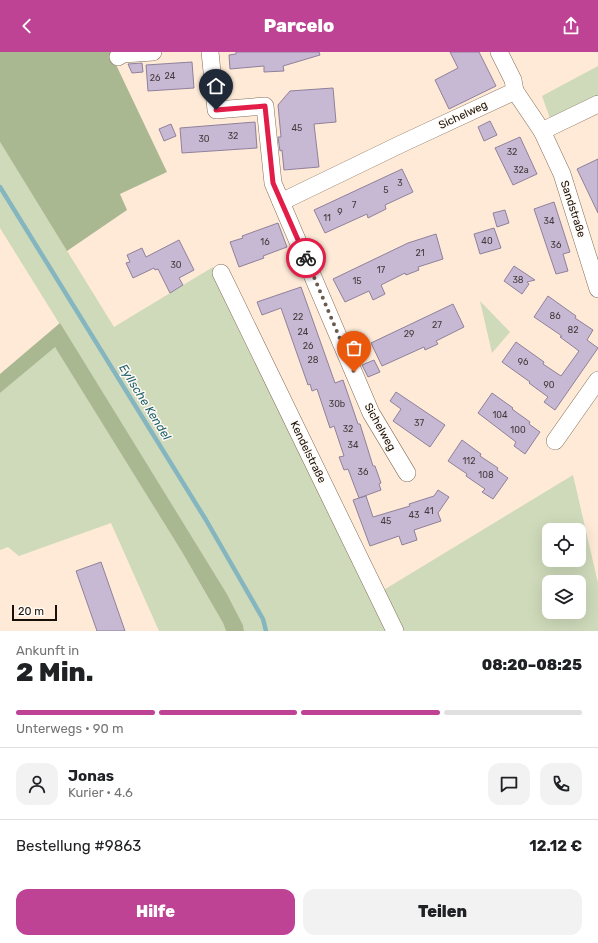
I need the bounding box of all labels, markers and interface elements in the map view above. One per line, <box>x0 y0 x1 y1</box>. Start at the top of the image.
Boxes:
icon: back <box>16 15 38 37</box>
text: Parcelo <box>264 15 334 37</box>
icon: share <box>560 15 582 37</box>
pin <box>199 69 233 110</box>
house number: 24 <box>165 71 176 81</box>
house number: 26 <box>150 73 161 83</box>
icon: home <box>205 75 227 97</box>
street label: Sichelweg <box>436 98 490 132</box>
house number: 45 <box>292 123 302 133</box>
house number: 32 <box>228 131 238 141</box>
house number: 30 <box>198 134 210 144</box>
house number: 32 <box>507 147 517 157</box>
house number: 32a <box>513 165 529 175</box>
house number: 3 <box>397 178 403 188</box>
street label: Sandstraße <box>558 179 588 239</box>
house number: 5 <box>383 185 389 195</box>
house number: 7 <box>352 200 357 210</box>
house number: 9 <box>337 207 343 217</box>
house number: 11 <box>323 213 331 223</box>
house number: 34 <box>544 216 555 226</box>
house number: 40 <box>481 236 493 246</box>
house number: 16 <box>260 237 270 247</box>
courier <box>286 238 326 278</box>
house number: 36 <box>551 240 562 250</box>
icon: bike <box>295 247 317 269</box>
house number: 21 <box>415 248 425 258</box>
house number: 30 <box>170 260 182 270</box>
house number: 17 <box>377 265 386 275</box>
house number: 38 <box>512 275 524 285</box>
house number: 15 <box>352 276 362 286</box>
house number: 86 <box>549 311 561 321</box>
house number: 22 <box>293 312 303 322</box>
house number: 27 <box>432 320 442 330</box>
house number: 82 <box>567 325 579 335</box>
house number: 24 <box>298 327 309 337</box>
house number: 29 <box>404 329 414 339</box>
pin <box>337 331 371 372</box>
icon: bag <box>343 337 365 359</box>
house number: 26 <box>303 341 314 351</box>
house number: 28 <box>307 355 319 365</box>
house number: 96 <box>518 357 529 367</box>
water label: Eyllsche Kendel <box>116 362 174 443</box>
house number: 90 <box>543 380 555 390</box>
house number: 30b <box>329 399 345 409</box>
street label: Sichelweg <box>362 401 398 453</box>
house number: 104 <box>492 410 508 420</box>
house number: 37 <box>414 418 424 428</box>
street label: Kendelstraße <box>287 419 329 485</box>
house number: 32 <box>343 424 353 434</box>
house number: 100 <box>510 425 526 435</box>
house number: 34 <box>348 440 359 450</box>
house number: 112 <box>463 456 476 466</box>
house number: 36 <box>358 467 369 477</box>
house number: 108 <box>478 470 494 480</box>
house number: 41 <box>424 506 434 516</box>
house number: 43 <box>409 510 420 520</box>
house number: 45 <box>381 516 391 526</box>
map controls <box>542 523 586 619</box>
button: locate <box>542 523 586 567</box>
button: layers <box>542 575 586 619</box>
scale bar <box>12 603 57 622</box>
text: 20 m <box>18 605 44 618</box>
text: Ankunft in <box>16 643 79 658</box>
text: 08:20–08:25 <box>482 656 582 674</box>
text: 2 Min. <box>16 657 93 688</box>
text: Unterwegs · 90 m <box>16 721 123 736</box>
button: person <box>16 763 58 805</box>
button: chat <box>488 763 530 805</box>
button: phone <box>540 763 582 805</box>
text: Jonas <box>68 767 114 785</box>
text: Kurier · 4.6 <box>68 785 133 800</box>
text: Bestellung #9863 <box>16 837 141 855</box>
text: 12.12 € <box>529 837 582 855</box>
button: Hilfe <box>16 889 295 935</box>
button: Teilen <box>303 889 582 935</box>

